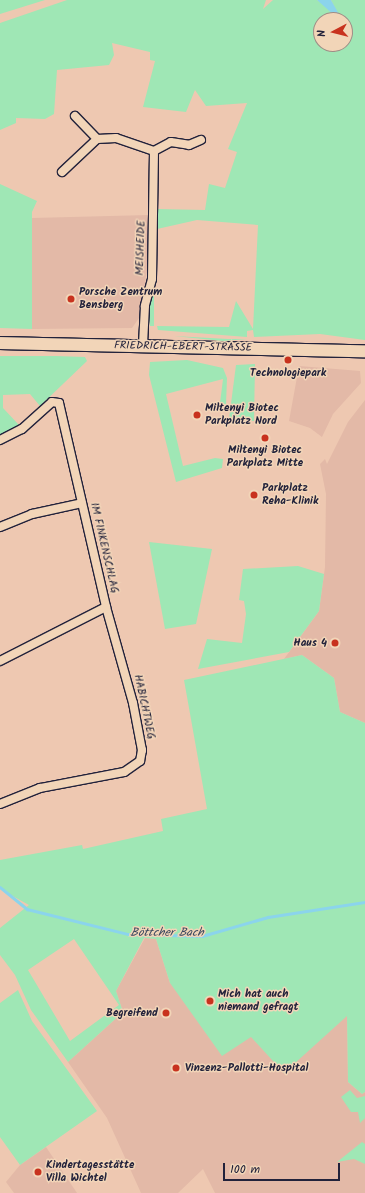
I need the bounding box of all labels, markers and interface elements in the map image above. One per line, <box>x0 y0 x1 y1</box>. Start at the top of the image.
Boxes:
north arrow <box>313 12 353 52</box>
text: N <box>313 29 331 38</box>
street label: MEISHEIDE <box>133 220 149 276</box>
place label: Porsche Zentrum Bensberg <box>79 286 162 312</box>
marker: Porsche Zentrum Bensberg <box>66 294 76 304</box>
street label: FRIEDRICH-EBERT-STRASSE <box>114 339 252 355</box>
marker: Technologiepark <box>283 355 293 365</box>
place label: Technologiepark <box>250 366 326 380</box>
place label: Miltenyi Biotec Parkplatz Nord <box>205 402 279 428</box>
marker: Miltenyi Biotec Parkplatz Nord <box>192 410 202 420</box>
marker: Miltenyi Biotec Parkplatz Mitte <box>260 433 270 443</box>
place label: Miltenyi Biotec Parkplatz Mitte <box>227 444 303 470</box>
place label: Parkplatz Reha-Klinik <box>262 482 318 508</box>
marker: Parkplatz Reha-Klinik <box>249 490 259 500</box>
street label: IM FINKENSCHLAG <box>87 501 121 595</box>
place label: Haus 4 <box>294 636 327 650</box>
marker: Haus 4 <box>330 638 340 648</box>
street label: HABICHTWEG <box>131 673 157 741</box>
water label: Böttcher Bach <box>130 926 204 940</box>
place label: Mich hat auch niemand gefragt <box>218 988 298 1014</box>
marker: Mich hat auch niemand gefragt <box>205 996 215 1006</box>
place label: Begreifend <box>106 1006 158 1020</box>
marker: Begreifend <box>161 1008 171 1018</box>
place label: Vinzenz-Pallotti-Hospital <box>185 1061 308 1075</box>
marker: Vinzenz-Pallotti-Hospital <box>170 1062 182 1074</box>
scale bar <box>225 1155 342 1181</box>
place label: Kindertagesstätte Villa Wichtel <box>46 1159 134 1185</box>
text: 100 m <box>230 1160 260 1179</box>
marker: Kindertagesstätte Villa Wichtel <box>33 1167 43 1177</box>

